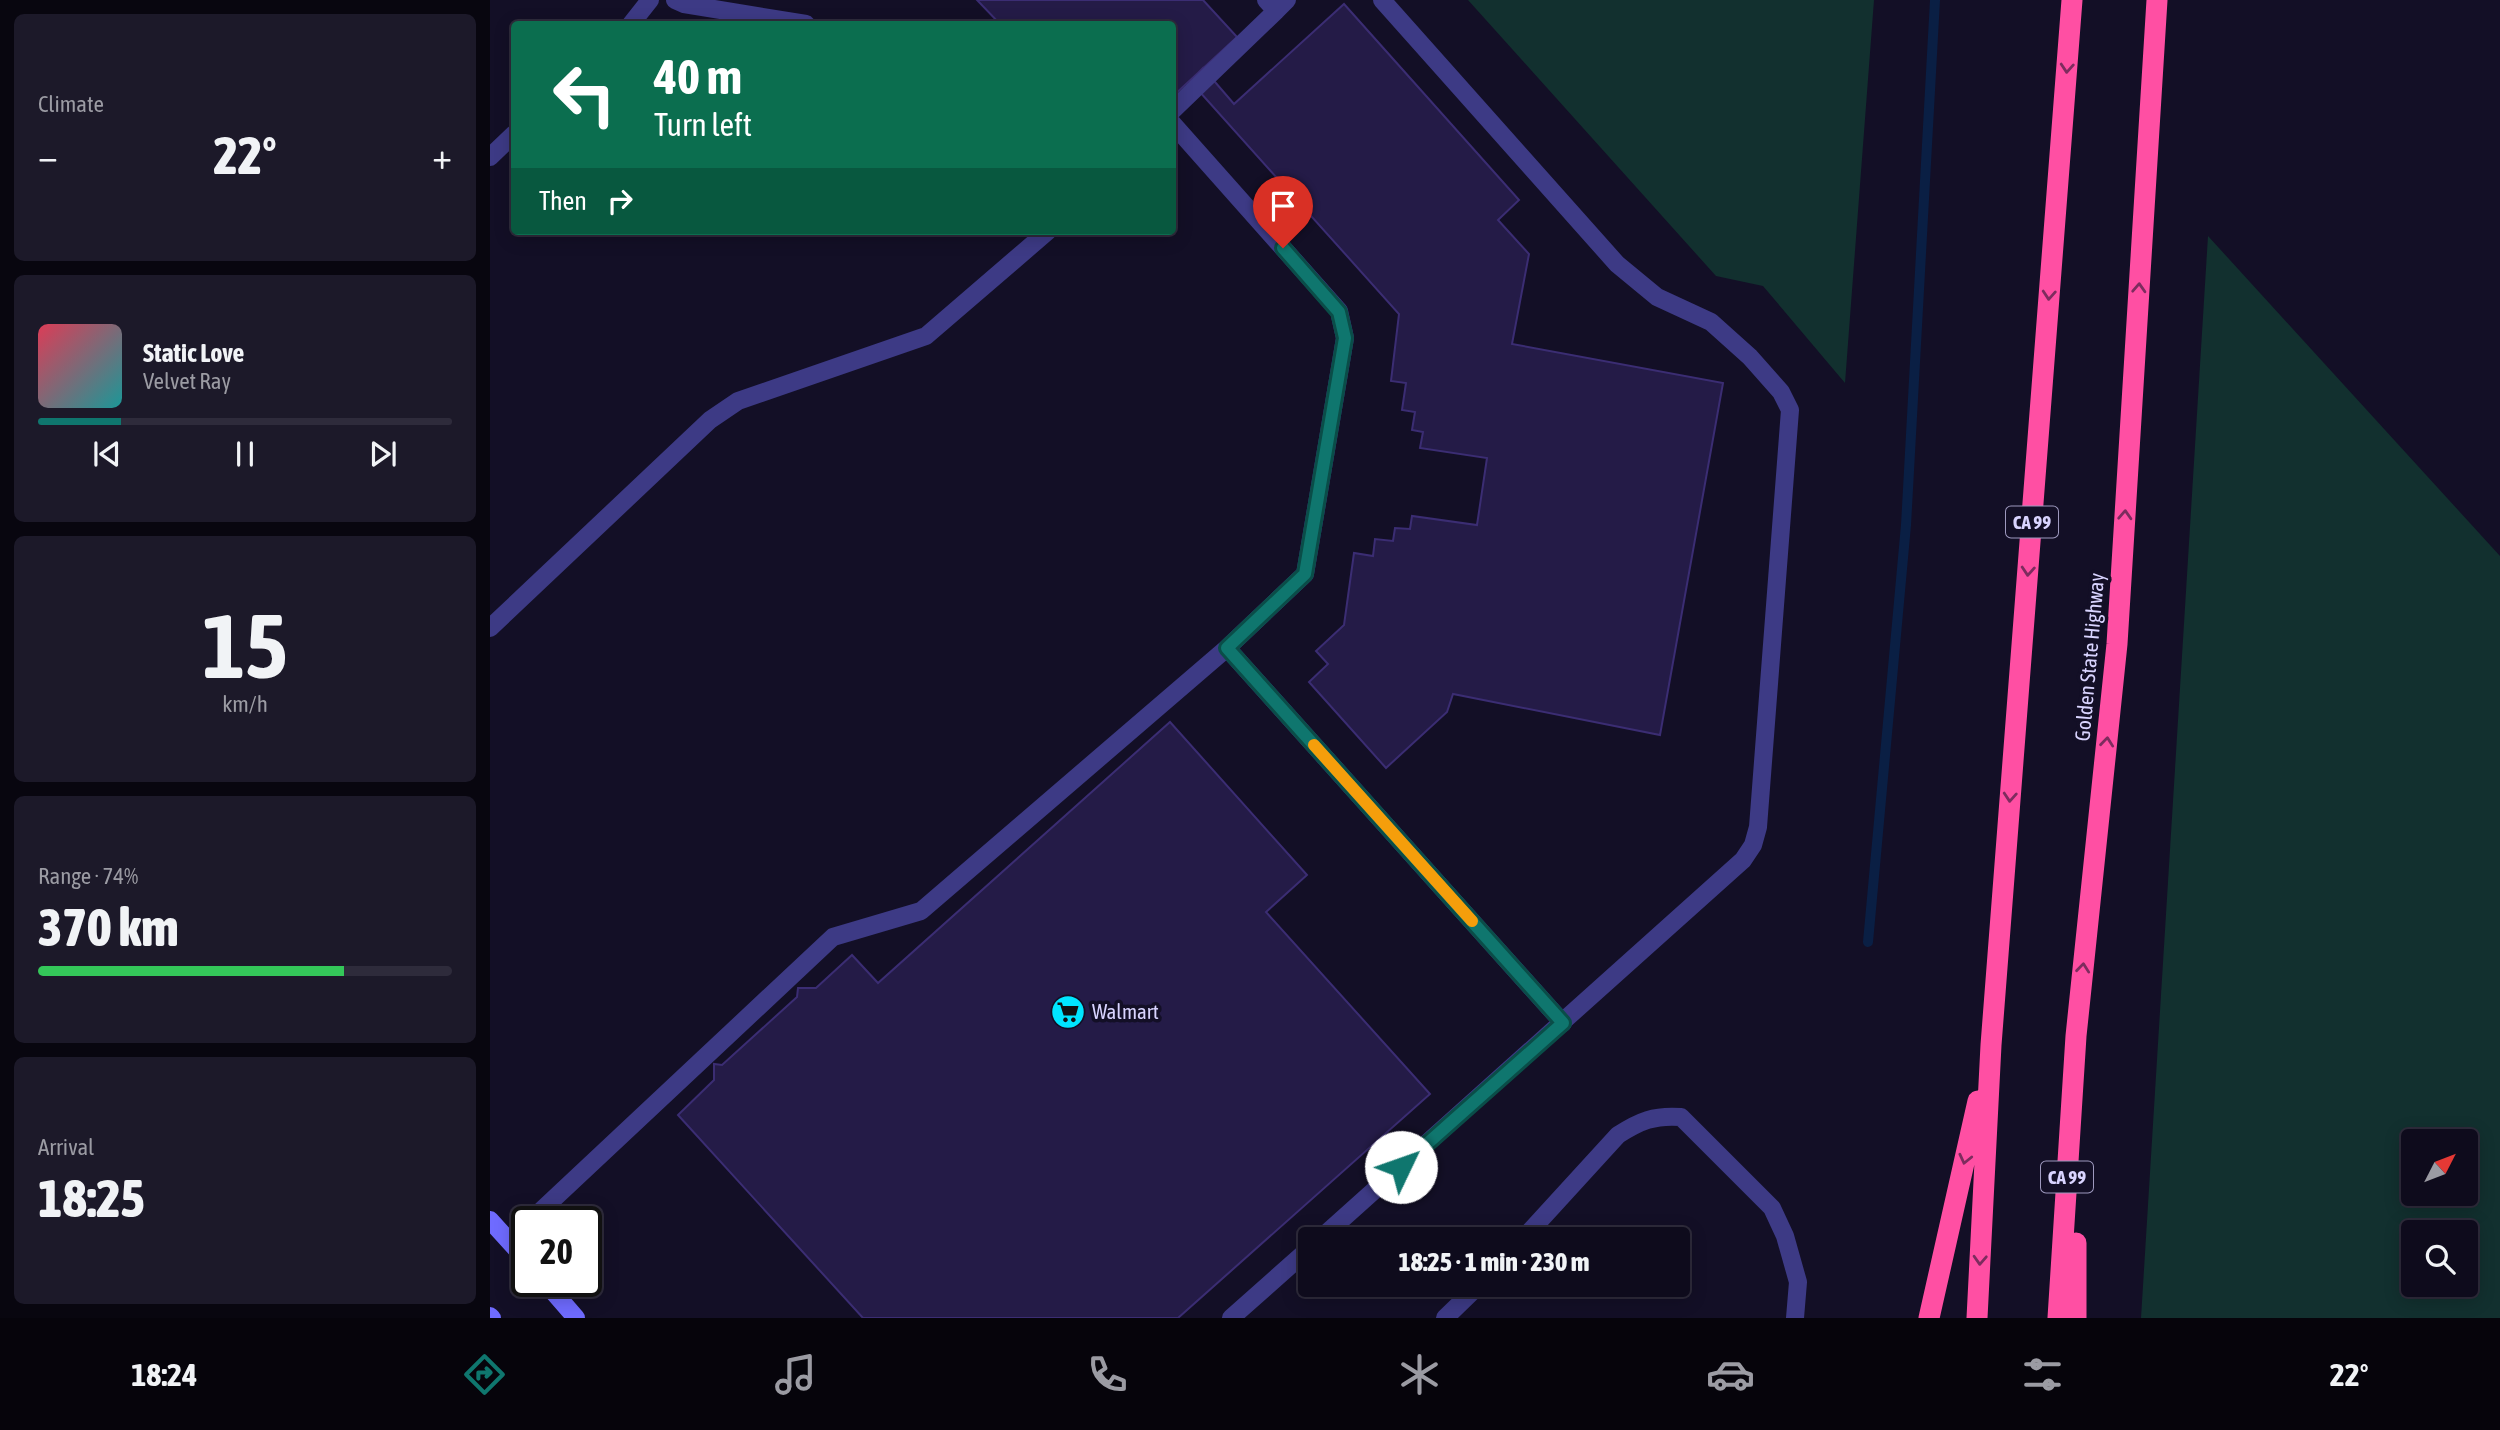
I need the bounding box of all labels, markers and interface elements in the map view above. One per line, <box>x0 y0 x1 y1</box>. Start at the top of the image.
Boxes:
text: 40 m <box>654 48 742 104</box>
icon: left <box>539 49 630 140</box>
one-way arrow <box>2060 63 2075 74</box>
text: Climate <box>38 91 104 117</box>
text: Turn left <box>654 106 752 143</box>
text: 22° <box>213 125 277 185</box>
text: − <box>38 134 58 177</box>
text: + <box>432 134 452 177</box>
pin <box>1253 176 1313 248</box>
icon: right <box>601 182 639 220</box>
text: Then <box>539 186 587 216</box>
icon: arrive <box>1264 187 1302 225</box>
one-way arrow <box>2131 283 2146 294</box>
one-way arrow <box>2042 290 2057 301</box>
text: Static Love <box>143 338 244 368</box>
text: Velvet Ray <box>143 368 231 394</box>
icon: previous <box>88 435 126 473</box>
icon: pause <box>226 435 264 473</box>
icon: next <box>364 435 402 473</box>
road number: CA 99 <box>2006 506 2058 538</box>
one-way arrow <box>2117 510 2132 521</box>
one-way arrow <box>2021 565 2036 576</box>
street label: Golden State Highway <box>2070 571 2108 742</box>
text: 15 <box>202 593 288 697</box>
text: km/h <box>222 691 268 717</box>
one-way arrow <box>2099 736 2114 747</box>
one-way arrow <box>2003 792 2018 803</box>
text: Range · 74% <box>38 863 138 889</box>
text: 370 km <box>38 897 179 957</box>
one-way arrow <box>2075 963 2090 974</box>
supermarket icon: Walmart <box>1049 993 1087 1031</box>
place label: Walmart <box>1092 999 1159 1023</box>
north arrow <box>2401 1129 2478 1206</box>
map controls <box>2401 1129 2478 1297</box>
position arrow <box>1364 1130 1438 1204</box>
text: Arrival <box>38 1134 94 1160</box>
one-way arrow <box>1959 1153 1974 1165</box>
road number: CA 99 <box>2041 1162 2093 1192</box>
text: 18:25 <box>38 1168 145 1228</box>
speed limit sign: 20 <box>511 1206 602 1297</box>
button: search <box>2401 1220 2478 1297</box>
text: 18:25 · 1 min · 230 m <box>1399 1247 1589 1277</box>
one-way arrow <box>1973 1255 1988 1266</box>
icon: directions <box>460 1350 509 1399</box>
icon: music <box>771 1350 820 1399</box>
icon: phone <box>1083 1350 1132 1399</box>
icon: climate <box>1395 1350 1444 1399</box>
icon: car <box>1706 1350 1755 1399</box>
icon: filters <box>2018 1350 2067 1399</box>
text: 18:24 <box>131 1356 197 1393</box>
text: 22° <box>2330 1356 2369 1393</box>

